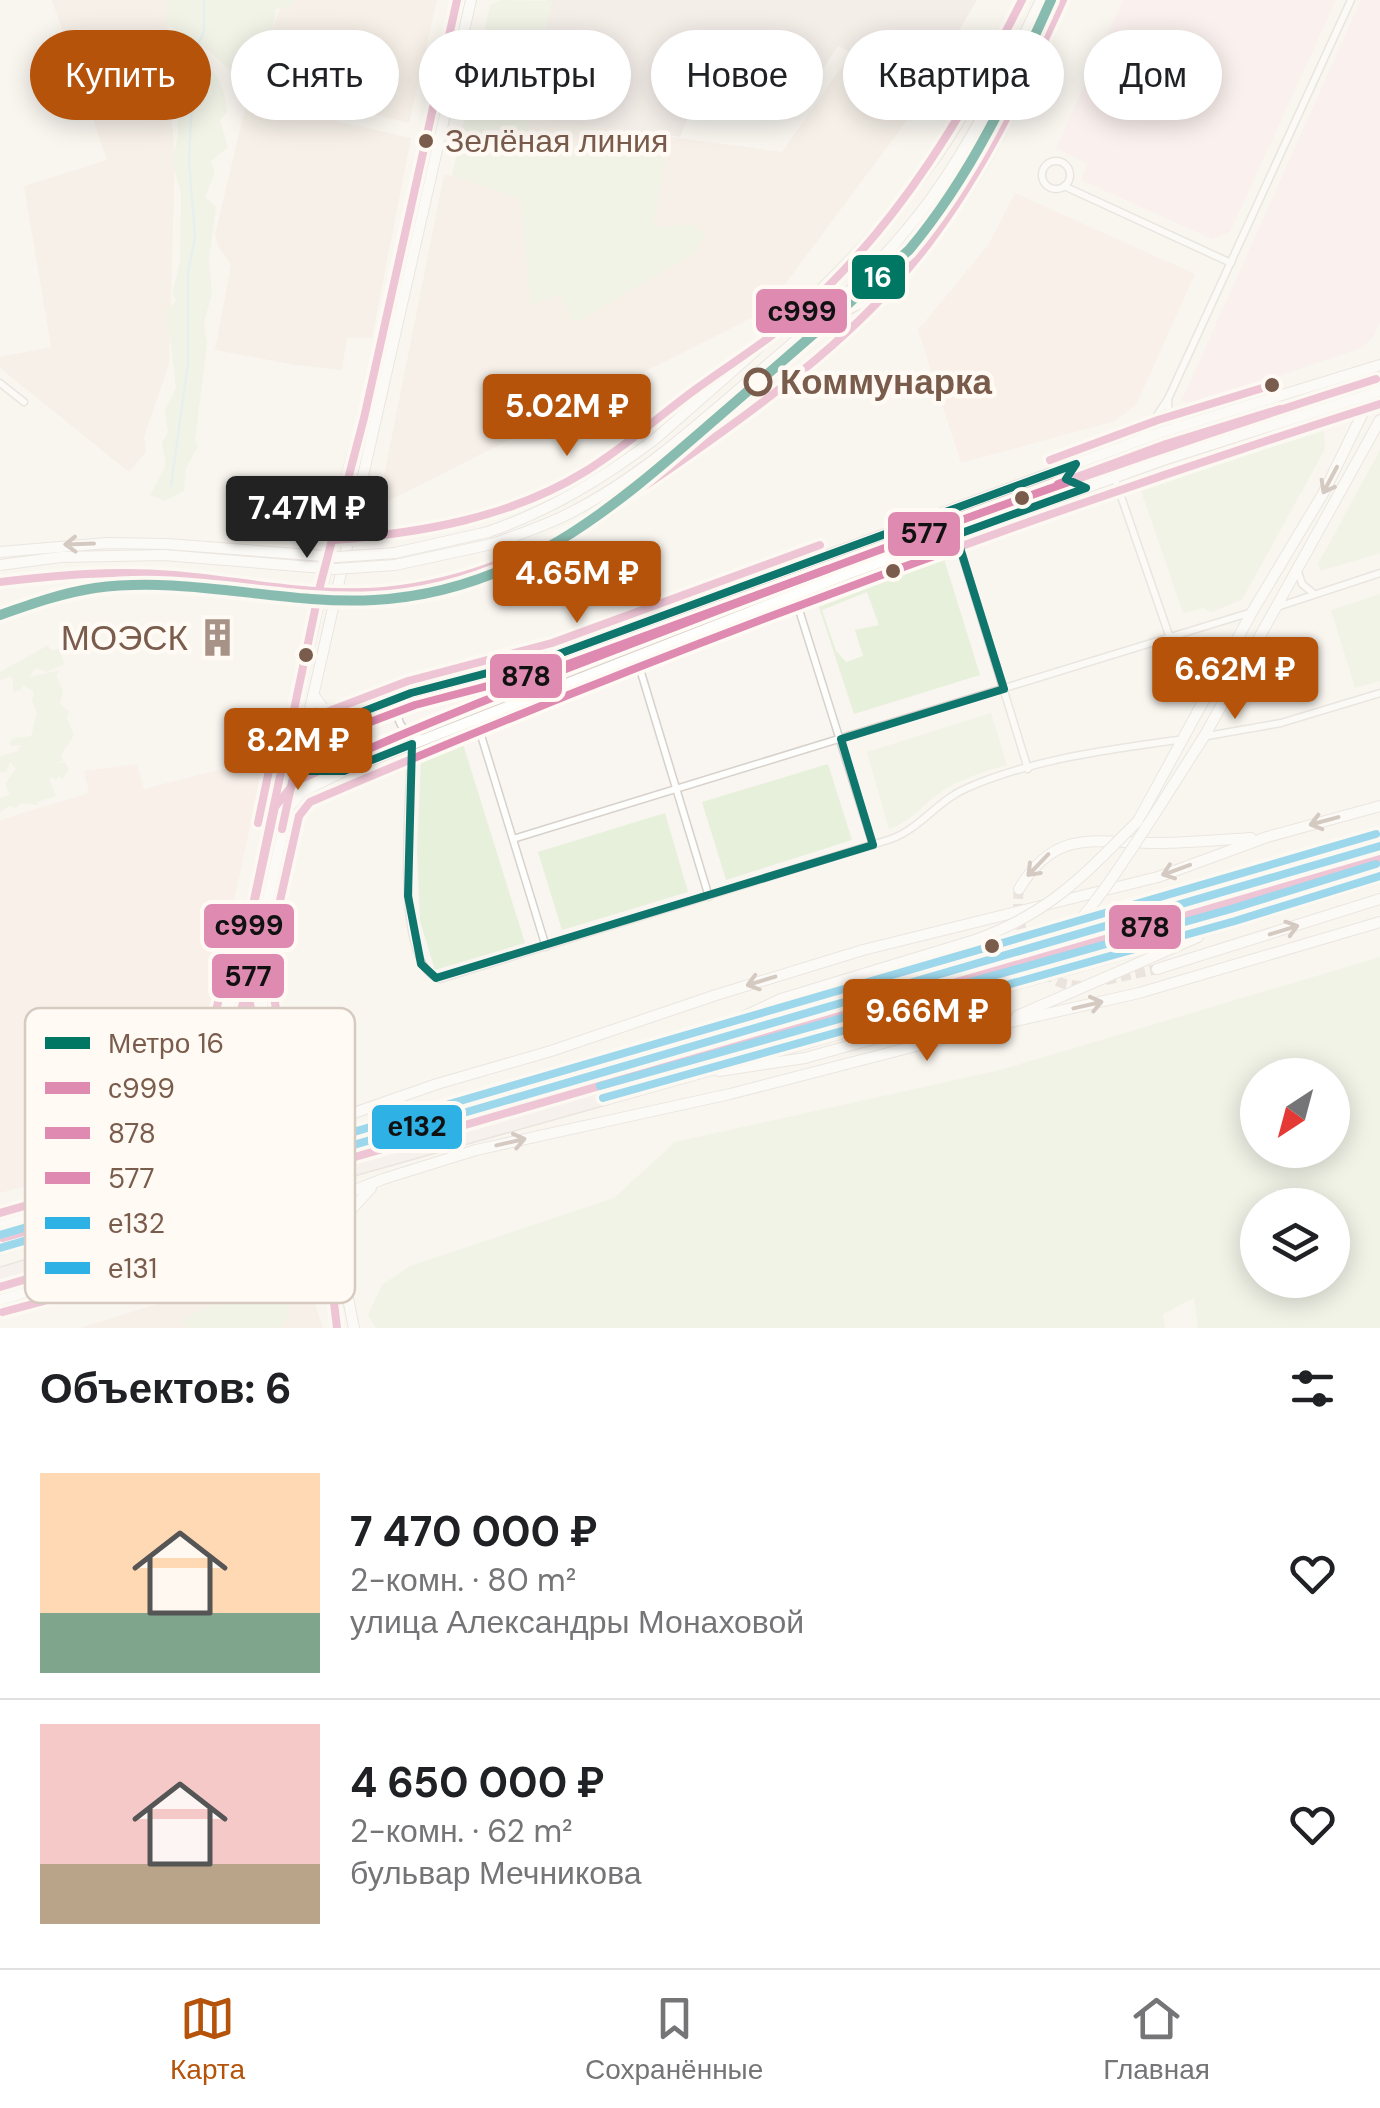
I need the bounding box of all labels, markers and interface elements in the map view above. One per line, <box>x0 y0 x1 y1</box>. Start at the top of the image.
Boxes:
chip: Купить <box>30 30 211 120</box>
chip: Снять <box>231 30 399 120</box>
chip: Фильтры <box>419 30 631 120</box>
chip: Новое <box>651 30 823 120</box>
chip: Квартира <box>843 30 1064 120</box>
chip: Дом <box>1084 30 1222 120</box>
place label: Зелёная линия <box>445 120 668 162</box>
marker: Зелёная линия <box>416 131 436 151</box>
line badge: 16 <box>850 253 907 301</box>
text: 16 <box>864 259 892 296</box>
line badge: с999 <box>754 287 849 335</box>
text: с999 <box>768 293 836 330</box>
place label: Коммунарка <box>780 359 993 405</box>
marker: Коммунарка <box>745 369 771 395</box>
pin: 5.02M ₽ <box>475 374 659 459</box>
unlabelled marker <box>1262 375 1282 395</box>
text: 5.02M ₽ <box>505 385 629 427</box>
one-way arrow <box>1320 465 1339 494</box>
pin: 7.47M ₽ <box>215 476 399 561</box>
text: 7.47M ₽ <box>248 487 366 529</box>
unlabelled marker <box>1012 488 1032 508</box>
line badge: 577 <box>886 510 962 558</box>
text: 577 <box>900 515 948 552</box>
one-way arrow <box>63 535 95 554</box>
pin: 4.65M ₽ <box>485 541 669 626</box>
text: 4.65M ₽ <box>515 552 639 594</box>
unlabelled marker <box>883 561 903 581</box>
place label: МОЭСК <box>61 615 189 661</box>
building icon: МОЭСК <box>197 617 239 659</box>
pin: 6.62M ₽ <box>1143 637 1327 722</box>
unlabelled marker <box>296 645 316 665</box>
text: 6.62M ₽ <box>1174 648 1296 690</box>
line badge: 878 <box>488 652 564 700</box>
text: 878 <box>501 658 551 695</box>
pin: 8.2M ₽ <box>217 708 379 793</box>
text: 8.2M ₽ <box>246 719 350 761</box>
one-way arrow <box>1309 813 1340 832</box>
one-way arrow <box>1026 852 1051 877</box>
one-way arrow <box>1161 862 1192 880</box>
line badge: с999 <box>202 902 296 950</box>
line badge: 878 <box>1107 903 1183 951</box>
text: с999 <box>215 907 283 944</box>
text: 878 <box>1120 909 1170 946</box>
one-way arrow <box>1268 920 1299 938</box>
unlabelled marker <box>982 936 1002 956</box>
line badge: 577 <box>210 952 286 1000</box>
text: 577 <box>224 958 272 995</box>
one-way arrow <box>746 974 777 992</box>
pin: 9.66M ₽ <box>835 979 1019 1064</box>
text: 9.66M ₽ <box>865 990 989 1032</box>
one-way arrow <box>1071 995 1103 1013</box>
legend <box>25 1008 355 1303</box>
text: Метро 16 <box>108 1025 224 1062</box>
north arrow <box>1240 1058 1350 1168</box>
map controls <box>1240 1058 1350 1298</box>
text: с999 <box>108 1070 175 1107</box>
line badge: е132 <box>370 1103 464 1151</box>
text: е132 <box>388 1108 446 1145</box>
text: 878 <box>108 1115 156 1152</box>
one-way arrow <box>494 1132 526 1151</box>
text: 577 <box>108 1160 155 1197</box>
button: layers <box>1240 1188 1350 1298</box>
text: е132 <box>108 1205 165 1242</box>
text: е131 <box>108 1250 157 1287</box>
text: Объектов: 6 <box>40 1361 292 1416</box>
icon: filters <box>1285 1361 1340 1416</box>
text: 7 470 000 ₽ <box>350 1504 598 1559</box>
icon: home <box>120 1513 240 1633</box>
icon: heart <box>1285 1546 1340 1601</box>
text: 2-комн. · 80 m² <box>350 1559 576 1601</box>
text: улица Александры Монаховой <box>350 1601 804 1643</box>
text: 4 650 000 ₽ <box>350 1755 605 1810</box>
icon: home <box>120 1764 240 1884</box>
icon: heart <box>1285 1797 1340 1852</box>
text: 2-комн. · 62 m² <box>350 1810 573 1852</box>
text: бульвар Мечникова <box>350 1852 642 1894</box>
tab: Карта <box>170 1991 245 2088</box>
tab: Сохранённые <box>585 1991 763 2088</box>
tab: Главная <box>1103 1991 1210 2088</box>

